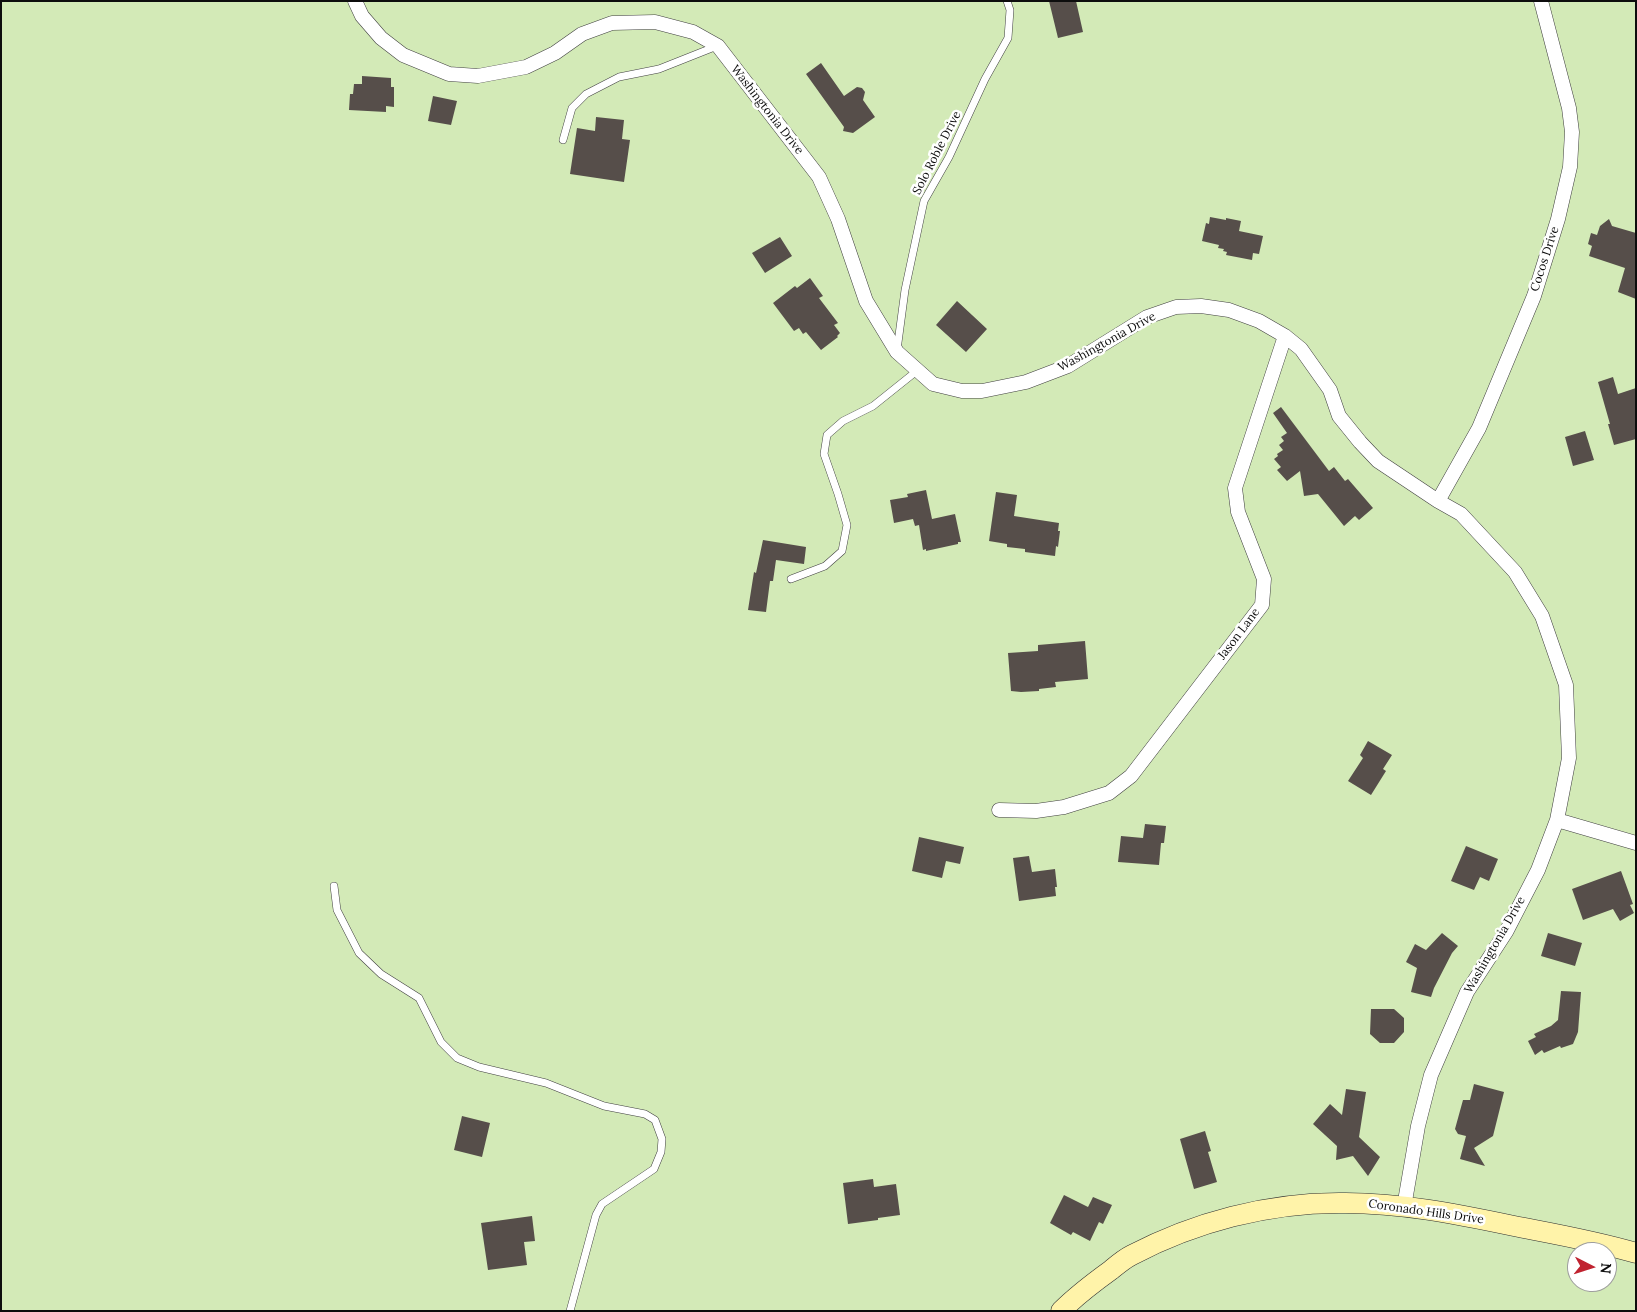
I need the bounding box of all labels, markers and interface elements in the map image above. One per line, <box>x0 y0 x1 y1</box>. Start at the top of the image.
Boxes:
street label: Washingtonia Drive <box>728 62 806 158</box>
street label: Solo Roble Drive <box>910 109 964 197</box>
street label: Cocos Drive <box>1528 225 1562 293</box>
street label: Washingtonia Drive <box>1056 309 1158 375</box>
street label: Jason Lane <box>1215 605 1263 663</box>
street label: Washingtonia Drive <box>1461 894 1529 996</box>
street label: Coronado Hills Drive <box>1367 1197 1485 1227</box>
north arrow <box>1567 1242 1617 1292</box>
text: N <box>1597 1262 1615 1274</box>

